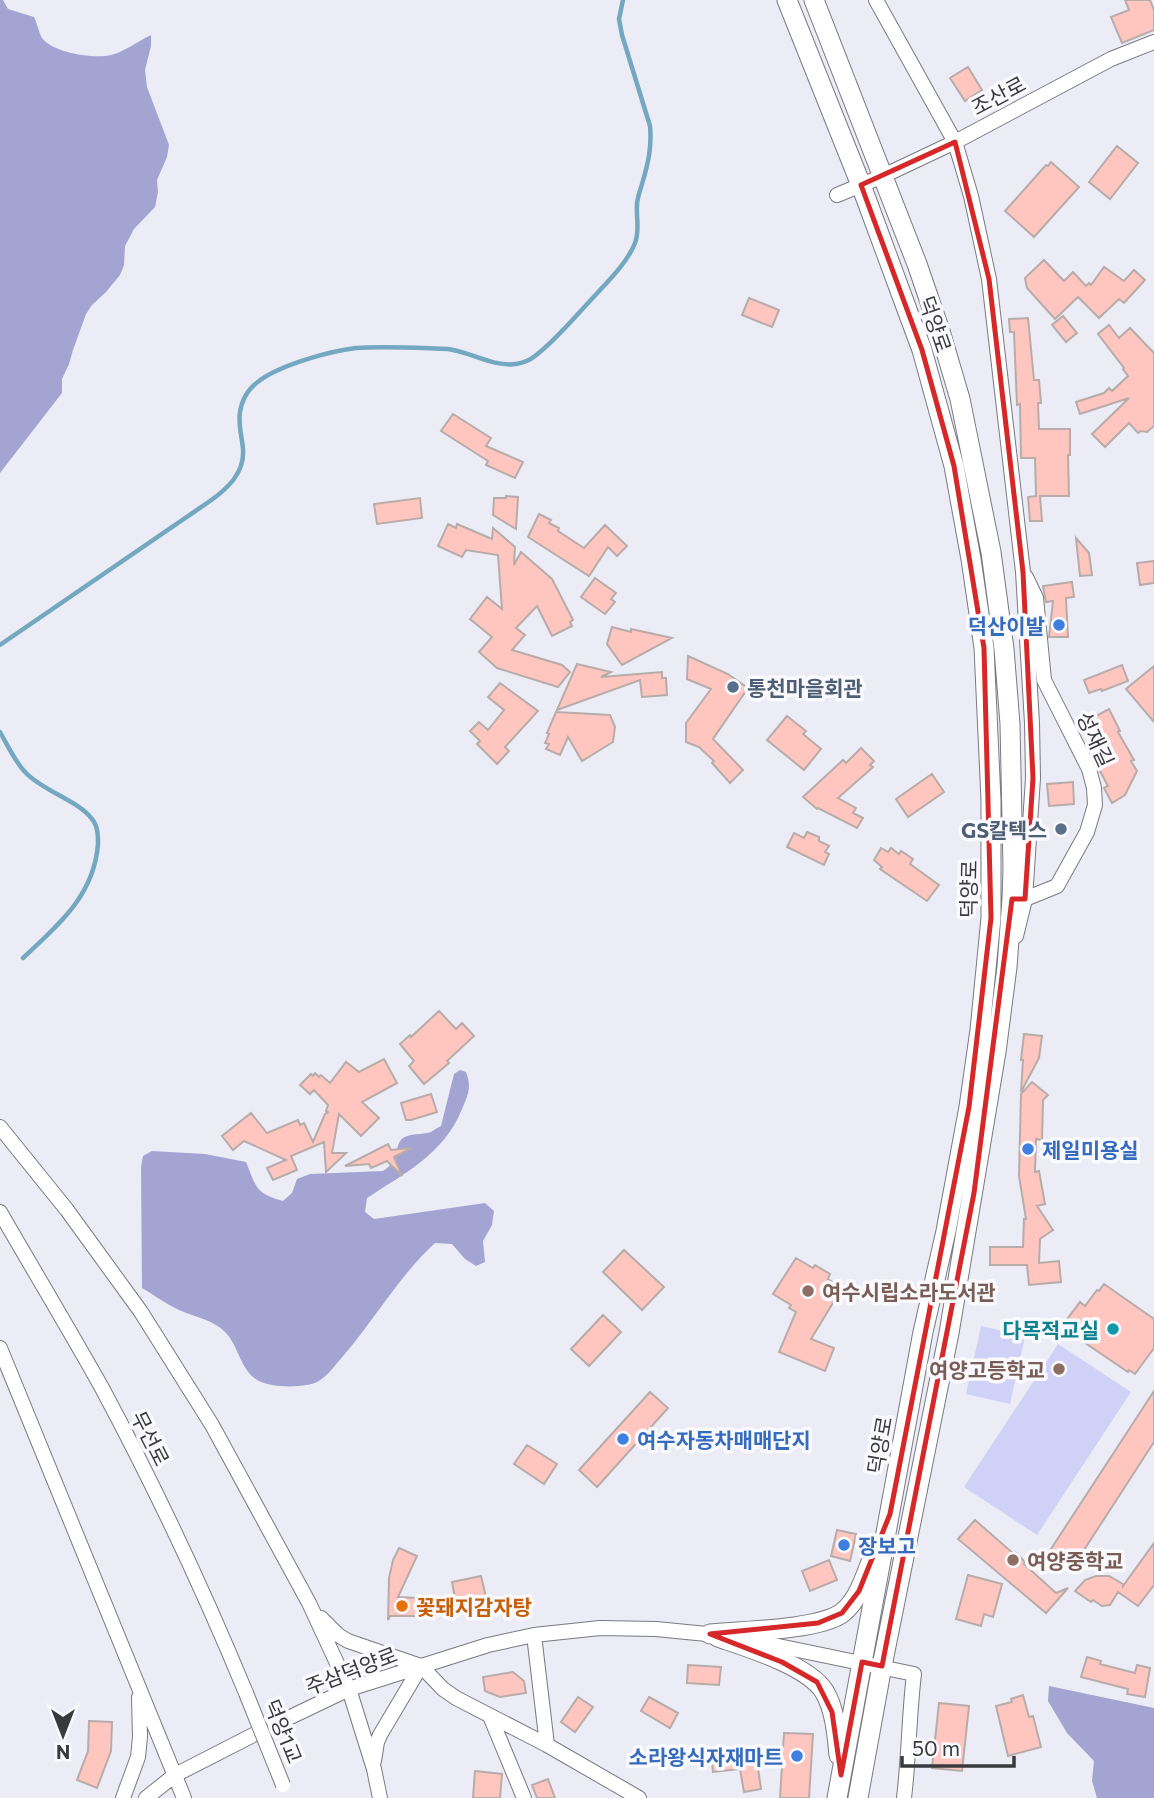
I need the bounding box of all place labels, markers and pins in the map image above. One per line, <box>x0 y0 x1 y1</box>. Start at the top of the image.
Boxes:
place label: 덕산이발 <box>968 613 1045 638</box>
marker: 덕산이발 <box>1051 617 1067 633</box>
place label: 통천마을회관 <box>747 675 863 700</box>
marker: 통천마을회관 <box>725 679 741 695</box>
place label: GS칼텍스 <box>961 817 1047 842</box>
marker: GS칼텍스 <box>1053 821 1069 837</box>
place label: 제일미용실 <box>1042 1137 1139 1162</box>
marker: 제일미용실 <box>1020 1141 1036 1157</box>
place label: 여수시립소라도서관 <box>822 1279 996 1304</box>
marker: 여수시립소라도서관 <box>800 1283 816 1299</box>
place label: 다목적교실 <box>1002 1317 1099 1342</box>
marker: 다목적교실 <box>1105 1321 1121 1337</box>
place label: 여양고등학교 <box>929 1357 1045 1382</box>
marker: 여양고등학교 <box>1051 1361 1067 1377</box>
place label: 여수자동차매매단지 <box>637 1427 811 1452</box>
marker: 여수자동차매매단지 <box>615 1431 631 1447</box>
place label: 장보고 <box>858 1533 916 1558</box>
marker: 장보고 <box>836 1537 852 1553</box>
place label: 여양중학교 <box>1027 1548 1124 1573</box>
marker: 여양중학교 <box>1005 1552 1021 1568</box>
place label: 꽃돼지감자탕 <box>416 1594 532 1619</box>
marker: 꽃돼지감자탕 <box>394 1598 410 1614</box>
place label: 소라왕식자재마트 <box>628 1744 783 1769</box>
marker: 소라왕식자재마트 <box>789 1748 805 1764</box>

